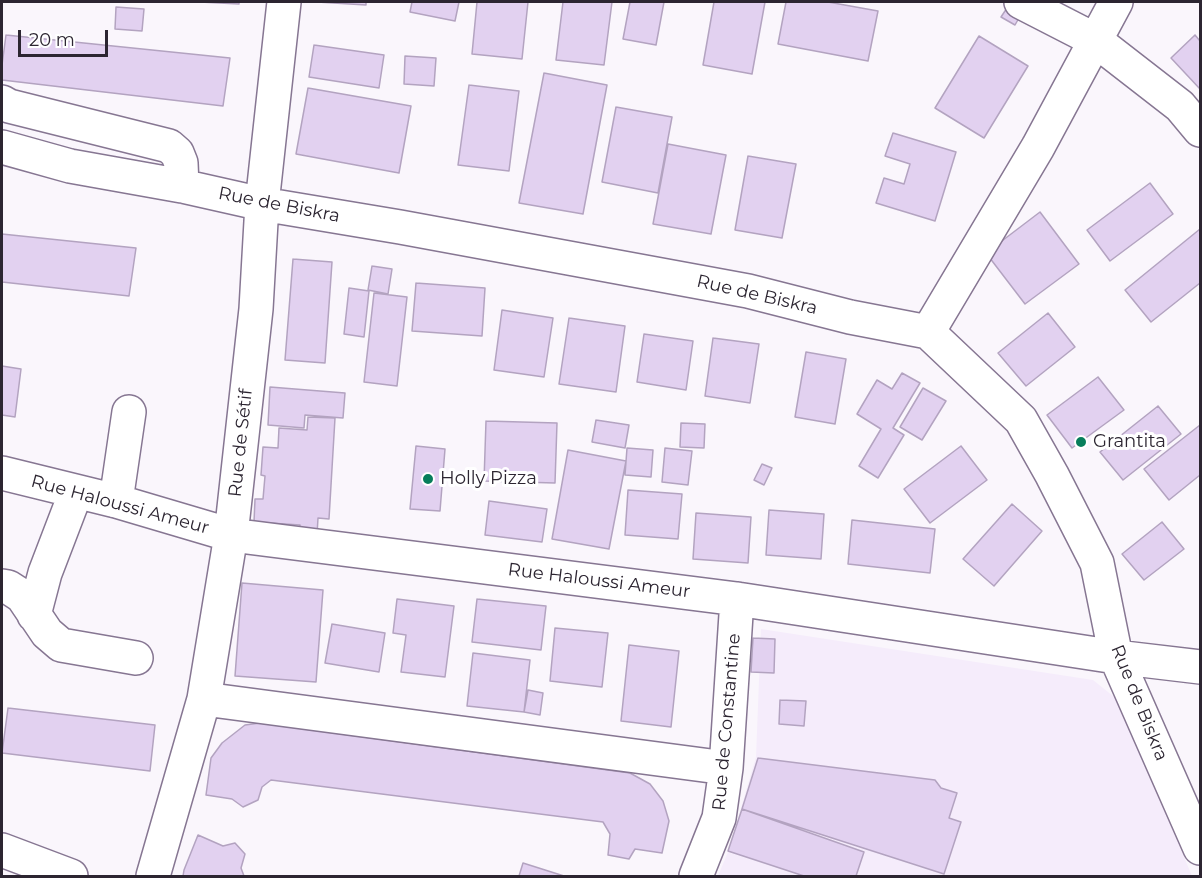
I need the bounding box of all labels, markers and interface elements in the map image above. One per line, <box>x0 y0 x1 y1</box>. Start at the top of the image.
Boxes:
scale bar <box>21 18 111 56</box>
text: 20 m <box>29 29 75 51</box>
street label: Rue de Biskra <box>216 183 342 227</box>
street label: Rue de Biskra <box>694 271 820 319</box>
street label: Rue de Sétif <box>225 388 257 498</box>
place label: Grantita <box>1093 431 1166 453</box>
marker: Grantita <box>1074 435 1088 449</box>
place label: Holly Pizza <box>440 468 537 490</box>
street label: Rue Haloussi Ameur <box>29 471 211 539</box>
marker: Holly Pizza <box>421 472 435 486</box>
street label: Rue Haloussi Ameur <box>507 559 691 603</box>
street label: Rue de Constantine <box>708 632 746 812</box>
street label: Rue de Biskra <box>1106 642 1172 764</box>

